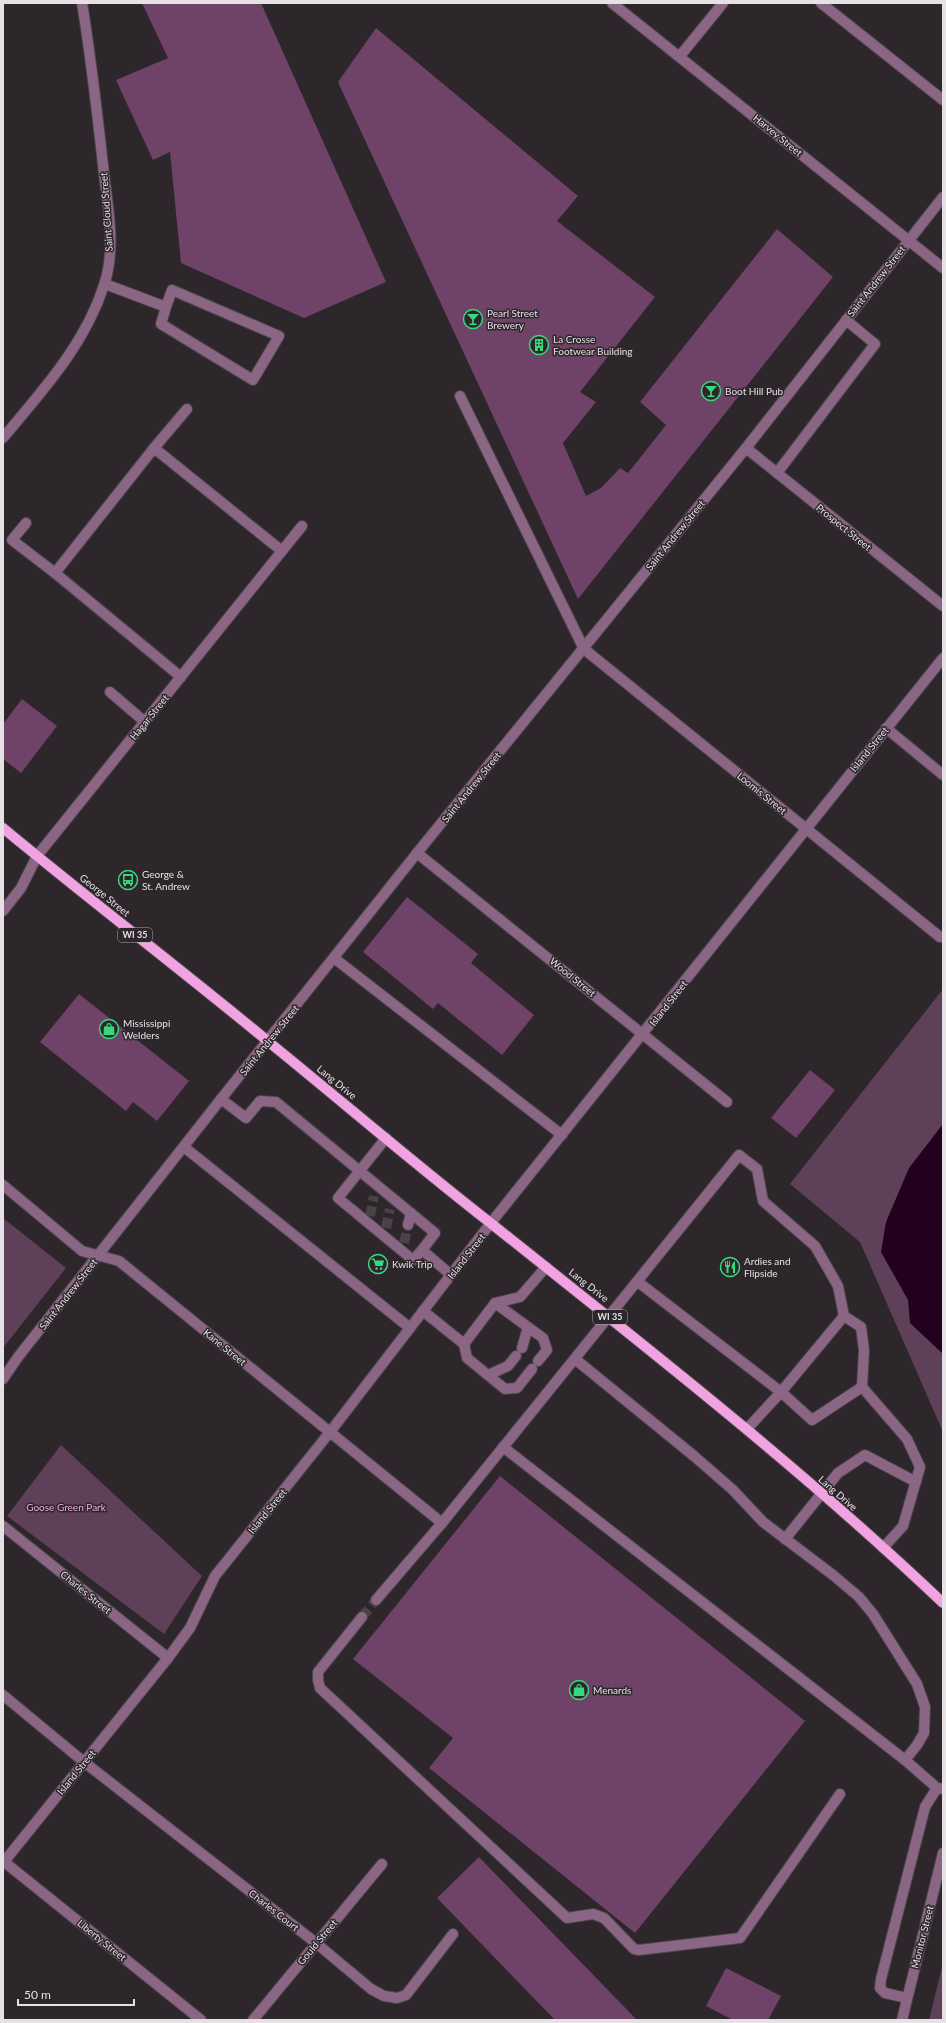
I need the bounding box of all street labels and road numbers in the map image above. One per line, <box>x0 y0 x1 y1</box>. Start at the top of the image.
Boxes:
street label: Harvey Street <box>751 111 805 159</box>
street label: Saint Cloud Street <box>97 172 115 252</box>
street label: Saint Andrew Street <box>844 243 908 319</box>
street label: Saint Andrew Street <box>643 497 707 573</box>
street label: Prospect Street <box>814 501 874 553</box>
street label: Hagar Street <box>127 692 171 742</box>
street label: Island Street <box>847 724 891 774</box>
street label: Saint Andrew Street <box>439 749 503 825</box>
street label: Loomis Street <box>735 769 789 817</box>
street label: George Street <box>78 871 133 919</box>
road number: WI 35 <box>118 928 152 942</box>
street label: Wood Street <box>548 955 599 999</box>
street label: Island Street <box>647 978 690 1028</box>
street label: Saint Andrew Street <box>237 1002 301 1078</box>
street label: Lang Drive <box>315 1062 359 1102</box>
street label: Island Street <box>445 1231 488 1281</box>
street label: Saint Andrew Street <box>36 1256 100 1332</box>
street label: Lang Drive <box>567 1266 611 1304</box>
road number: WI 35 <box>593 1310 627 1324</box>
street label: Kane Street <box>201 1326 249 1368</box>
street label: Lang Drive <box>816 1473 860 1513</box>
street label: Island Street <box>245 1486 289 1536</box>
street label: Charles Street <box>58 1568 114 1616</box>
street label: Island Street <box>54 1747 98 1797</box>
street label: Charles Court <box>246 1887 302 1934</box>
street label: Monitor Street <box>908 1904 936 1970</box>
street label: Liberty Street <box>75 1917 129 1964</box>
street label: Gould Street <box>295 1917 340 1967</box>

